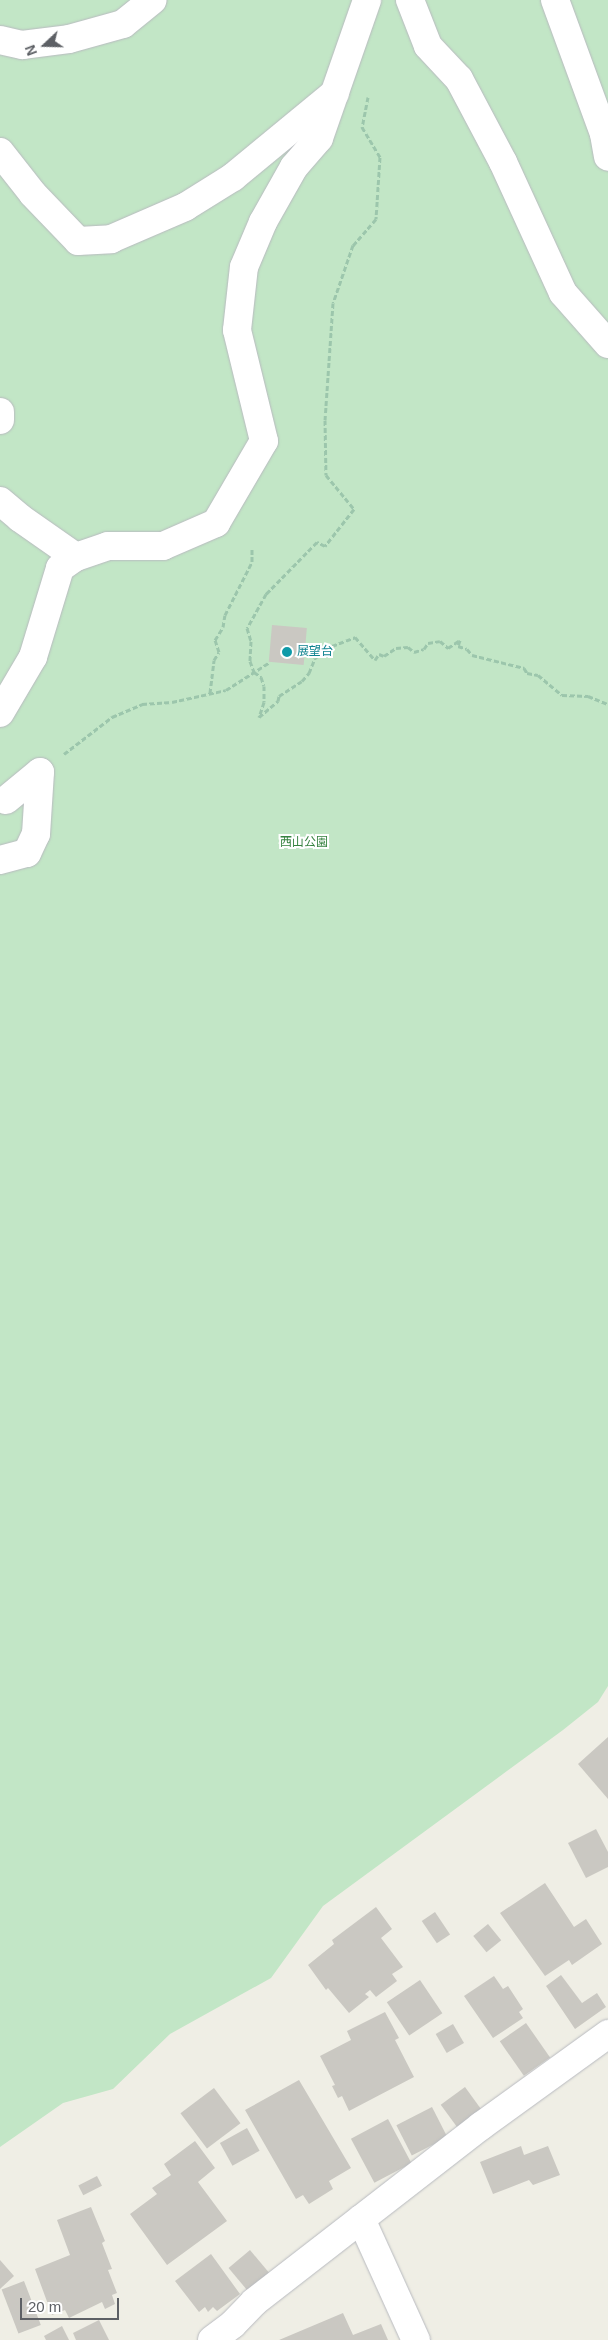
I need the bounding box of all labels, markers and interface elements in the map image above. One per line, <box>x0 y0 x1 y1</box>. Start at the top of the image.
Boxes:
north arrow <box>20 20 70 70</box>
text: N <box>22 43 40 58</box>
place label: 展望台 <box>297 645 333 659</box>
marker: 展望台 <box>281 646 293 658</box>
park label: 西山公園 <box>280 836 328 850</box>
scale bar <box>22 2288 121 2320</box>
text: 20 m <box>28 2298 61 2315</box>

